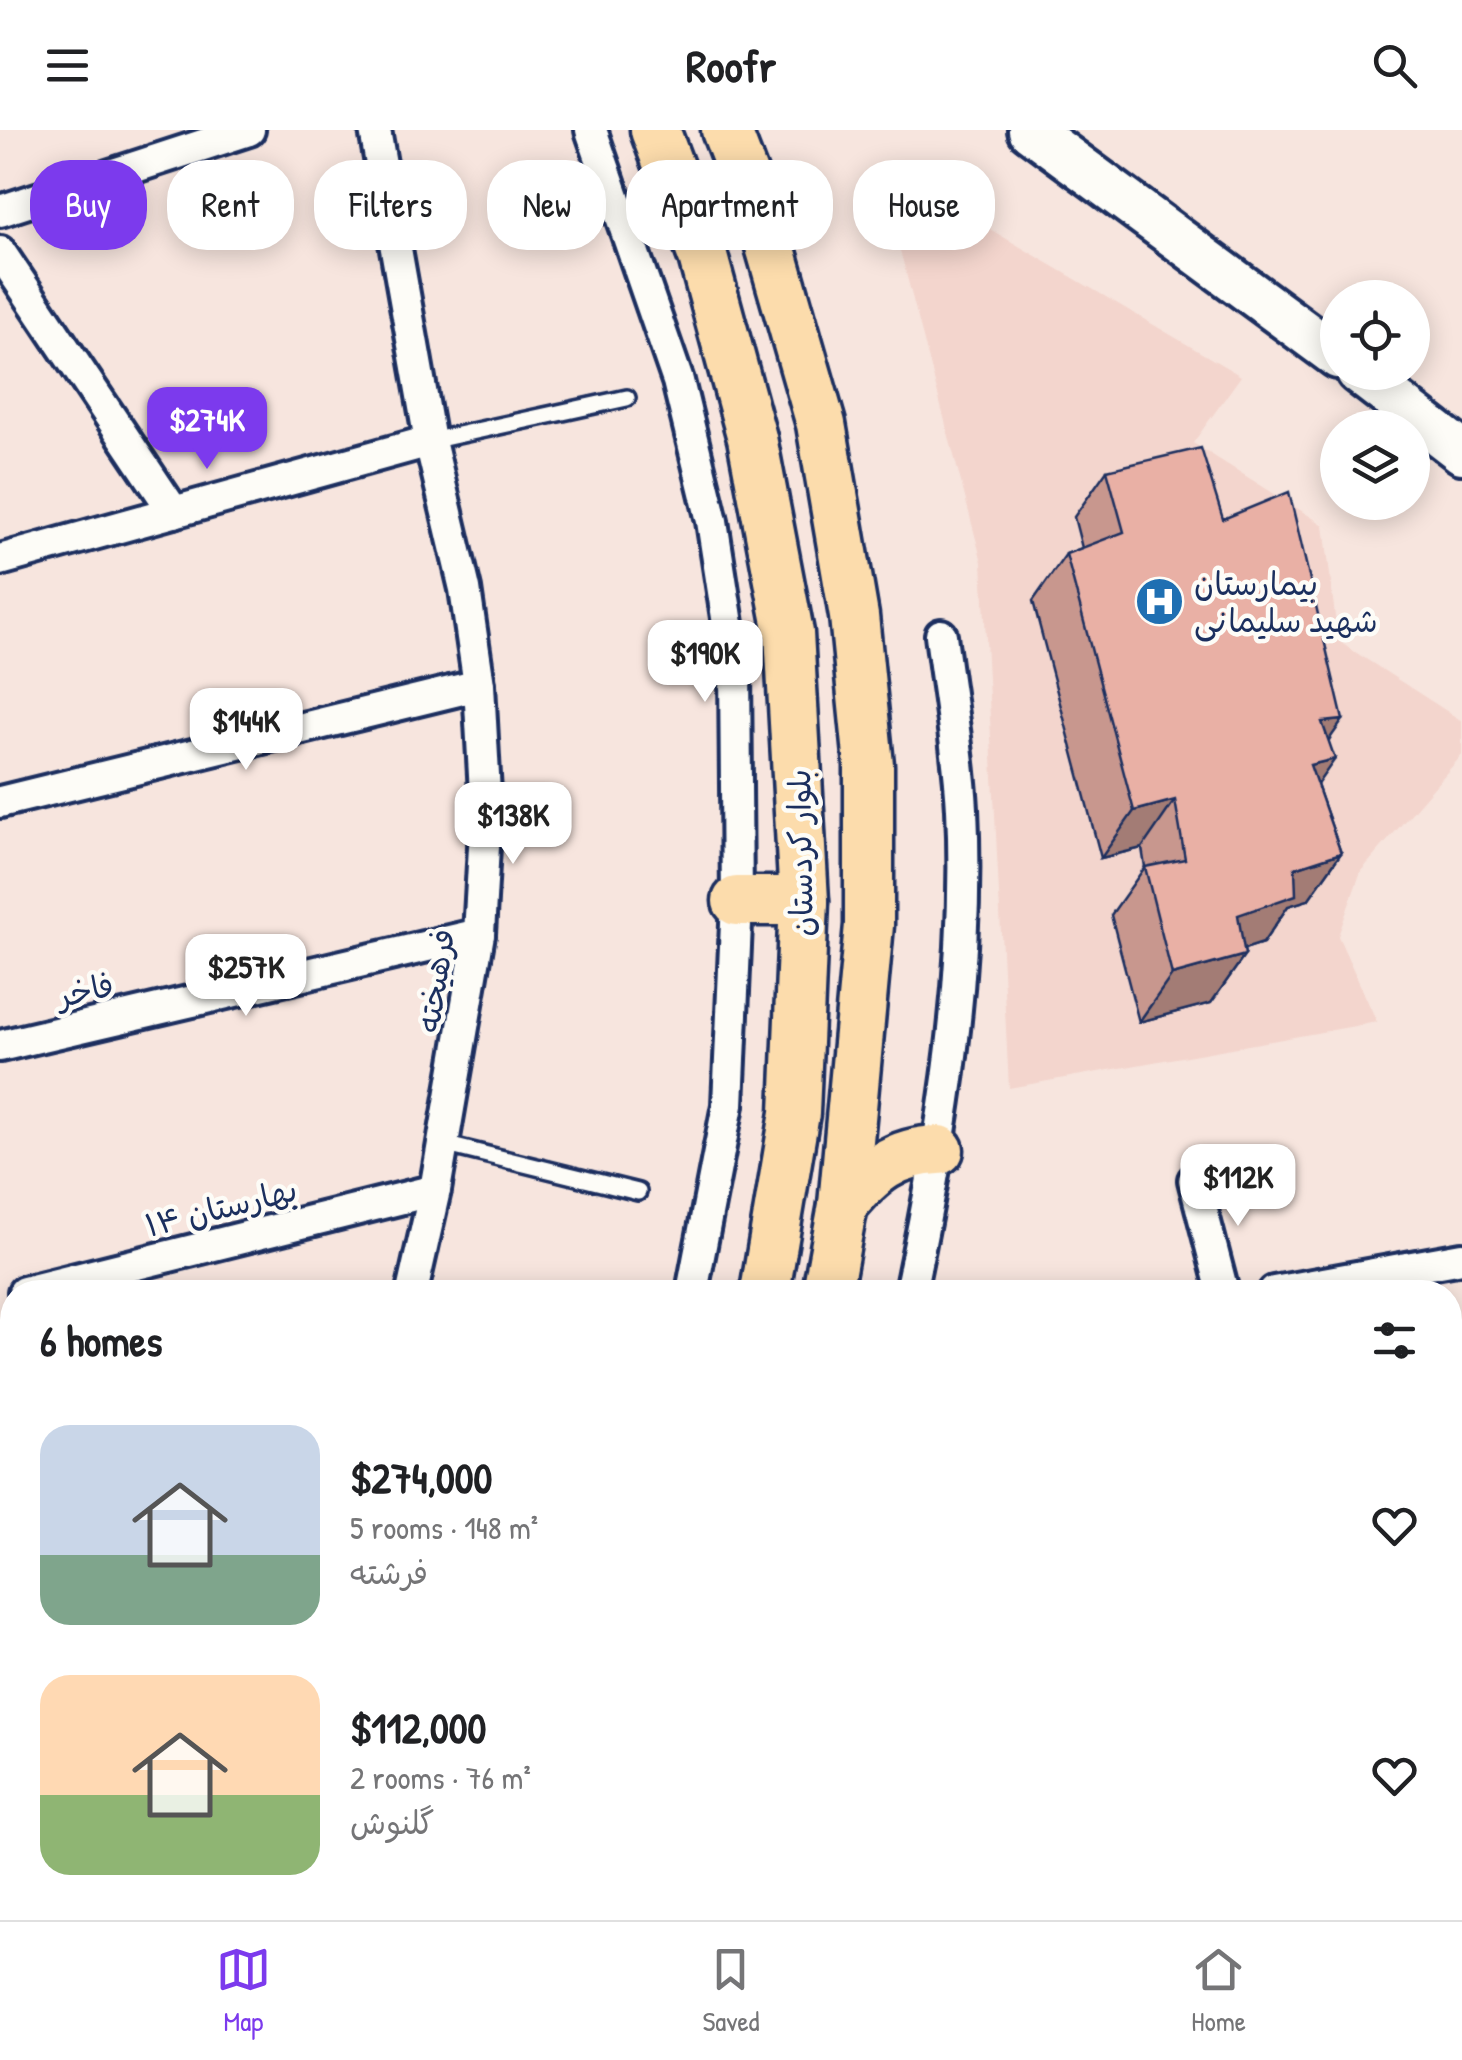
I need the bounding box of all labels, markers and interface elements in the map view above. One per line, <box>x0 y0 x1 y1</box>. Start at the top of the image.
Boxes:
text: Roofr <box>686 35 776 96</box>
icon: menu <box>40 38 95 93</box>
icon: search <box>1367 38 1422 93</box>
chip: Buy <box>30 160 147 250</box>
chip: Rent <box>167 160 294 250</box>
chip: Filters <box>314 160 467 250</box>
chip: New <box>487 160 606 250</box>
chip: Apartment <box>626 160 833 250</box>
chip: House <box>853 160 995 250</box>
map controls <box>1320 280 1430 520</box>
button: locate <box>1320 280 1430 390</box>
pin: $274K <box>137 387 277 472</box>
text: $274K <box>169 398 245 441</box>
button: layers <box>1320 410 1430 520</box>
place label: بیمارستان شهید سلیمانی <box>1194 562 1378 642</box>
hospital icon: بیمارستان شهید سلیمانی <box>1133 575 1185 627</box>
pin: $190K <box>635 620 775 705</box>
text: $190K <box>670 631 740 674</box>
pin: $144K <box>176 688 316 773</box>
text: $144K <box>212 699 280 742</box>
street label: بلوار کردستان <box>777 769 823 937</box>
pin: $138K <box>443 782 583 867</box>
text: $138K <box>477 793 549 836</box>
street label: فرهیخته <box>406 926 464 1036</box>
pin: $257K <box>176 934 316 1019</box>
text: $257K <box>207 945 285 988</box>
street label: فاخر <box>49 963 118 1018</box>
pin: $112K <box>1168 1144 1308 1229</box>
text: $112K <box>1202 1155 1274 1198</box>
street label: بهارستان ۱۴ <box>140 1167 302 1247</box>
text: 6 homes <box>40 1312 162 1369</box>
icon: filters <box>1367 1313 1422 1368</box>
text: $274,000 <box>350 1449 492 1506</box>
icon: home <box>120 1465 240 1585</box>
icon: heart <box>1367 1498 1422 1553</box>
text: 5 rooms · 148 m² <box>350 1506 538 1549</box>
text: فرشته <box>350 1551 428 1594</box>
text: $112,000 <box>350 1699 486 1756</box>
icon: home <box>120 1715 240 1835</box>
icon: heart <box>1367 1748 1422 1803</box>
text: 2 rooms · 76 m² <box>350 1756 531 1799</box>
text: گلنوش <box>350 1801 435 1844</box>
tab: Map <box>216 1942 271 2040</box>
tab: Saved <box>702 1942 760 2040</box>
tab: Home <box>1191 1942 1246 2040</box>

